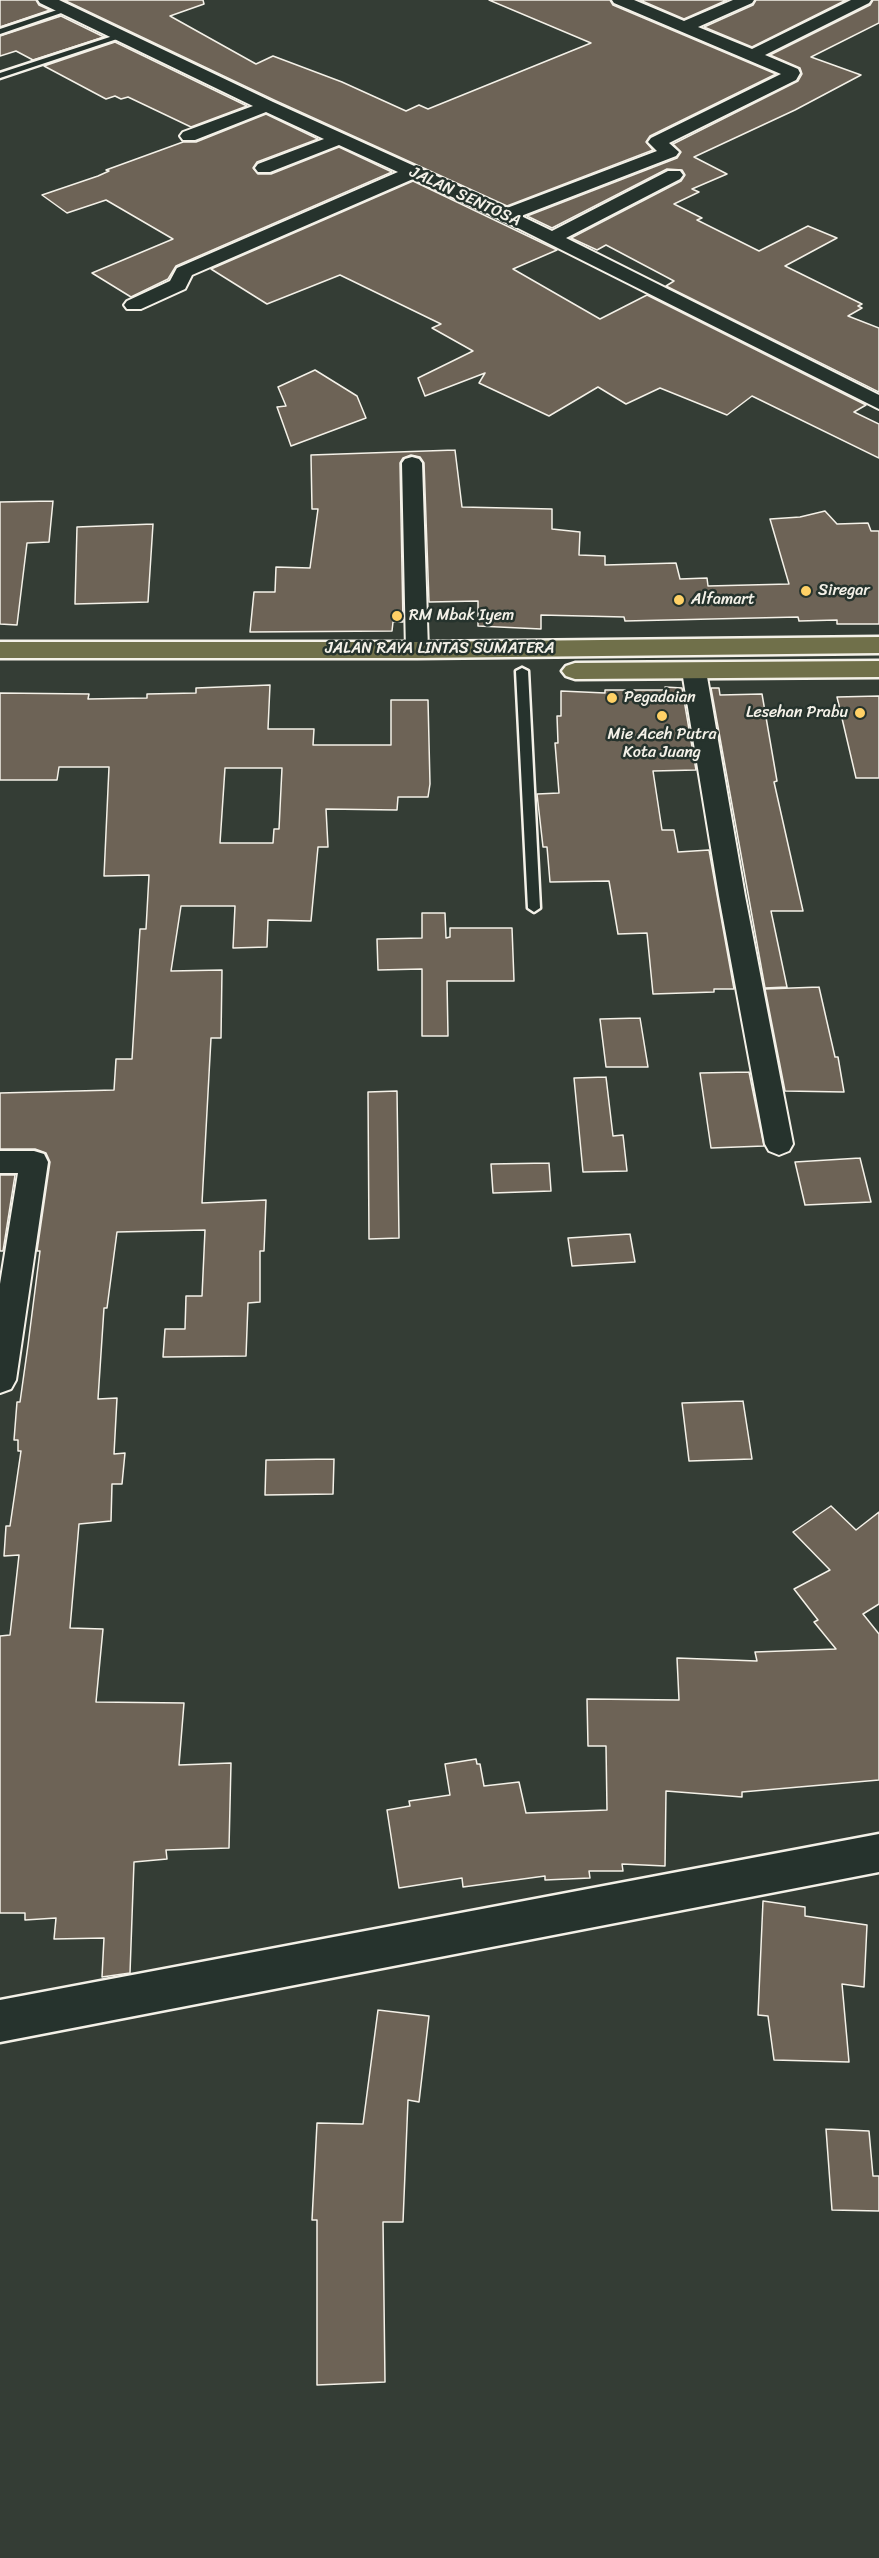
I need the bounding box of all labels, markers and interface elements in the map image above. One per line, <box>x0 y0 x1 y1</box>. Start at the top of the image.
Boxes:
street label: JALAN SENTOSA <box>407 163 523 231</box>
place label: Siregar <box>818 581 870 601</box>
marker: Siregar <box>799 584 813 598</box>
place label: Alfamart <box>691 590 755 610</box>
marker: Alfamart <box>672 593 686 607</box>
place label: RM Mbak Iyem <box>409 606 514 626</box>
marker: RM Mbak Iyem <box>390 609 404 623</box>
street label: JALAN RAYA LINTAS SUMATERA <box>325 639 555 659</box>
place label: Pegadaian <box>624 688 696 708</box>
marker: Pegadaian <box>605 691 619 705</box>
place label: Lesehan Prabu <box>746 703 848 723</box>
marker: Lesehan Prabu <box>853 706 867 720</box>
marker: Mie Aceh Putra Kota Juang <box>655 709 669 723</box>
place label: Mie Aceh Putra Kota Juang <box>608 725 716 763</box>

